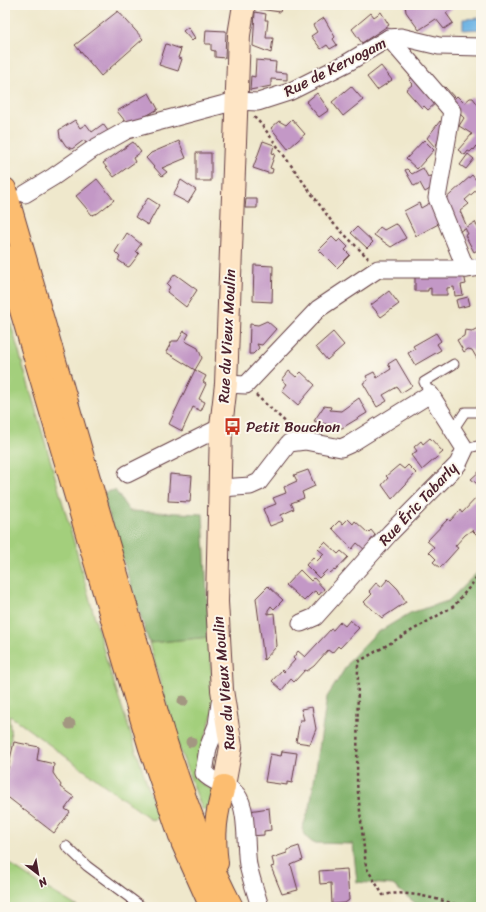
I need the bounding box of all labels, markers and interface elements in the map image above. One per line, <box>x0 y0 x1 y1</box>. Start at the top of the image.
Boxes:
street label: Rue de Kervogam <box>279 30 391 104</box>
street label: Rue du Vieux Moulin <box>211 268 243 404</box>
place label: Petit Bouchon <box>246 414 340 440</box>
bus stop icon: Petit Bouchon <box>223 417 243 437</box>
street label: Rue Éric Tabarly <box>372 456 464 552</box>
street label: Rue du Vieux Moulin <box>205 615 243 751</box>
north arrow <box>18 854 58 894</box>
text: N <box>34 872 52 892</box>

